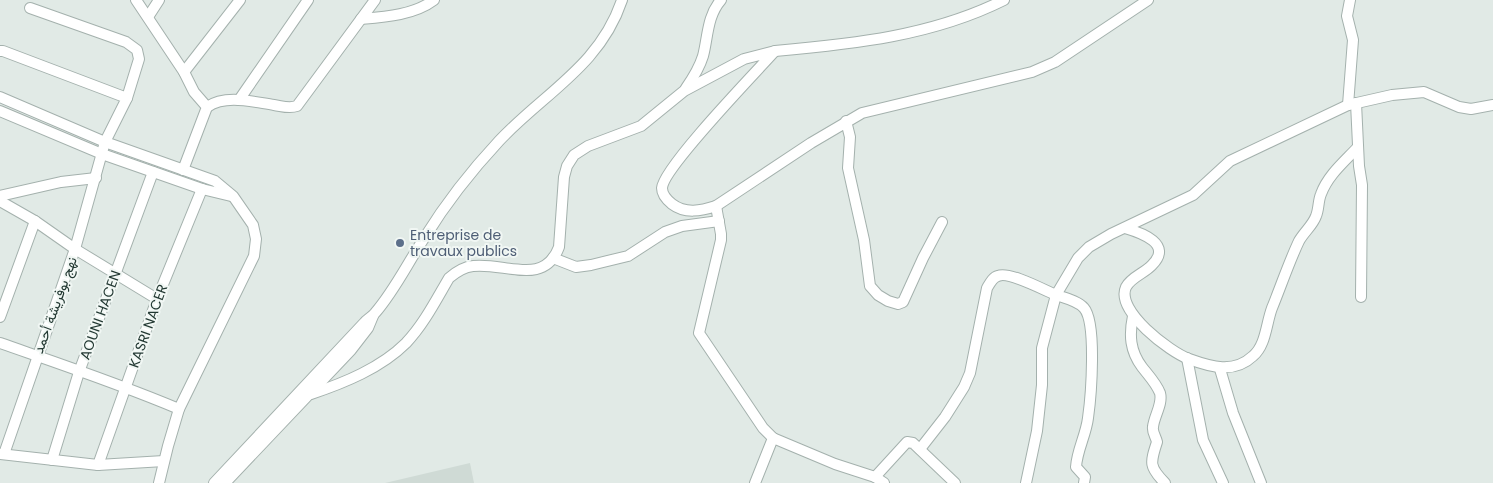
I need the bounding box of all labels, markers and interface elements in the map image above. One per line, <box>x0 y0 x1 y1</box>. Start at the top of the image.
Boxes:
place label: Entreprise de travaux publics <box>410 225 517 261</box>
marker: Entreprise de travaux publics <box>394 237 406 249</box>
street label: نهج بوفريشة أحمد <box>28 254 83 357</box>
street label: AOUNI HACEN <box>75 267 125 363</box>
street label: KASRI NACER <box>124 281 172 371</box>

